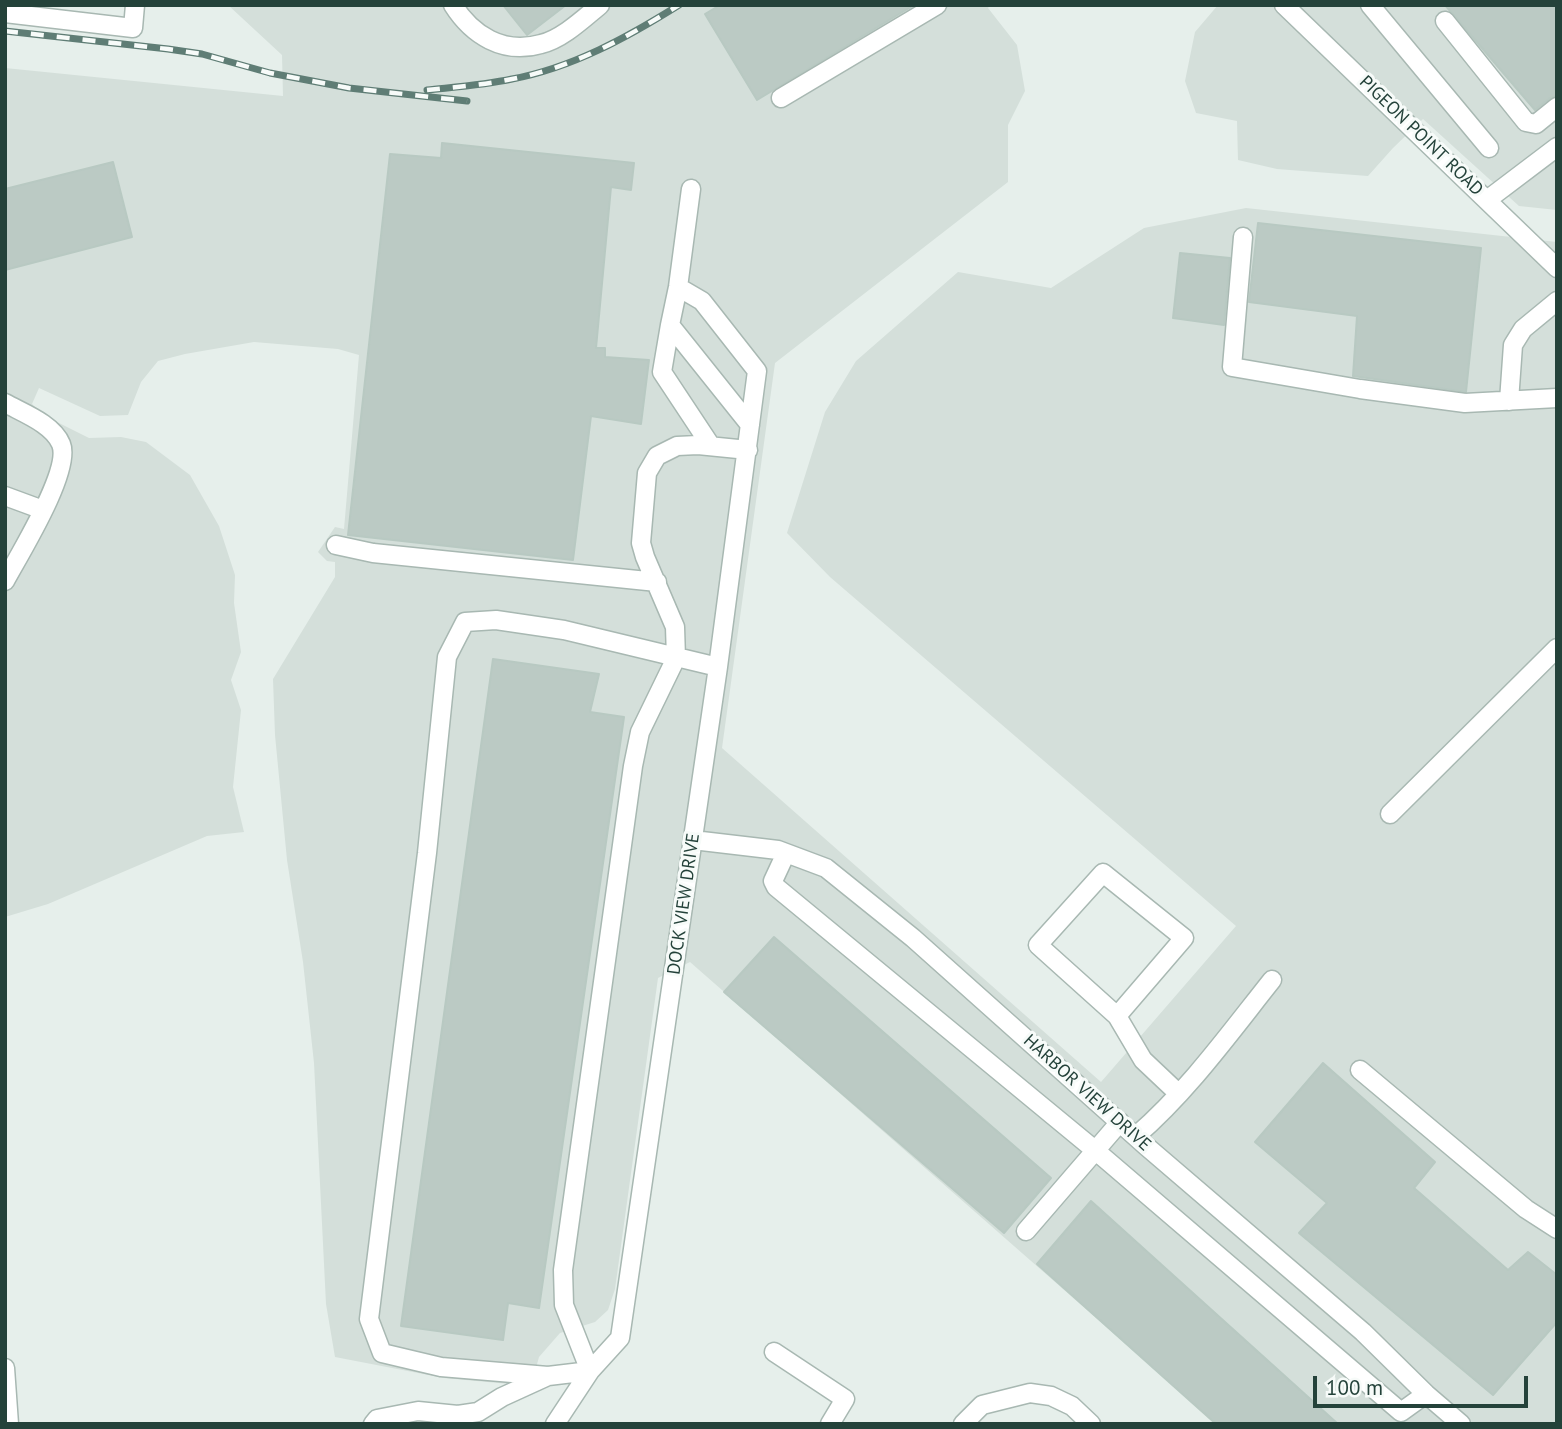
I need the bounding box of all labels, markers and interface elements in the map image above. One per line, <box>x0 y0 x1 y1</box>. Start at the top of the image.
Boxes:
street label: PIGEON POINT ROAD <box>1355 71 1487 201</box>
street label: DOCK VIEW DRIVE <box>663 832 705 976</box>
street label: HARBOR VIEW DRIVE <box>1019 1030 1155 1156</box>
scale bar <box>1317 1362 1532 1406</box>
text: 100 m <box>1326 1374 1383 1401</box>

